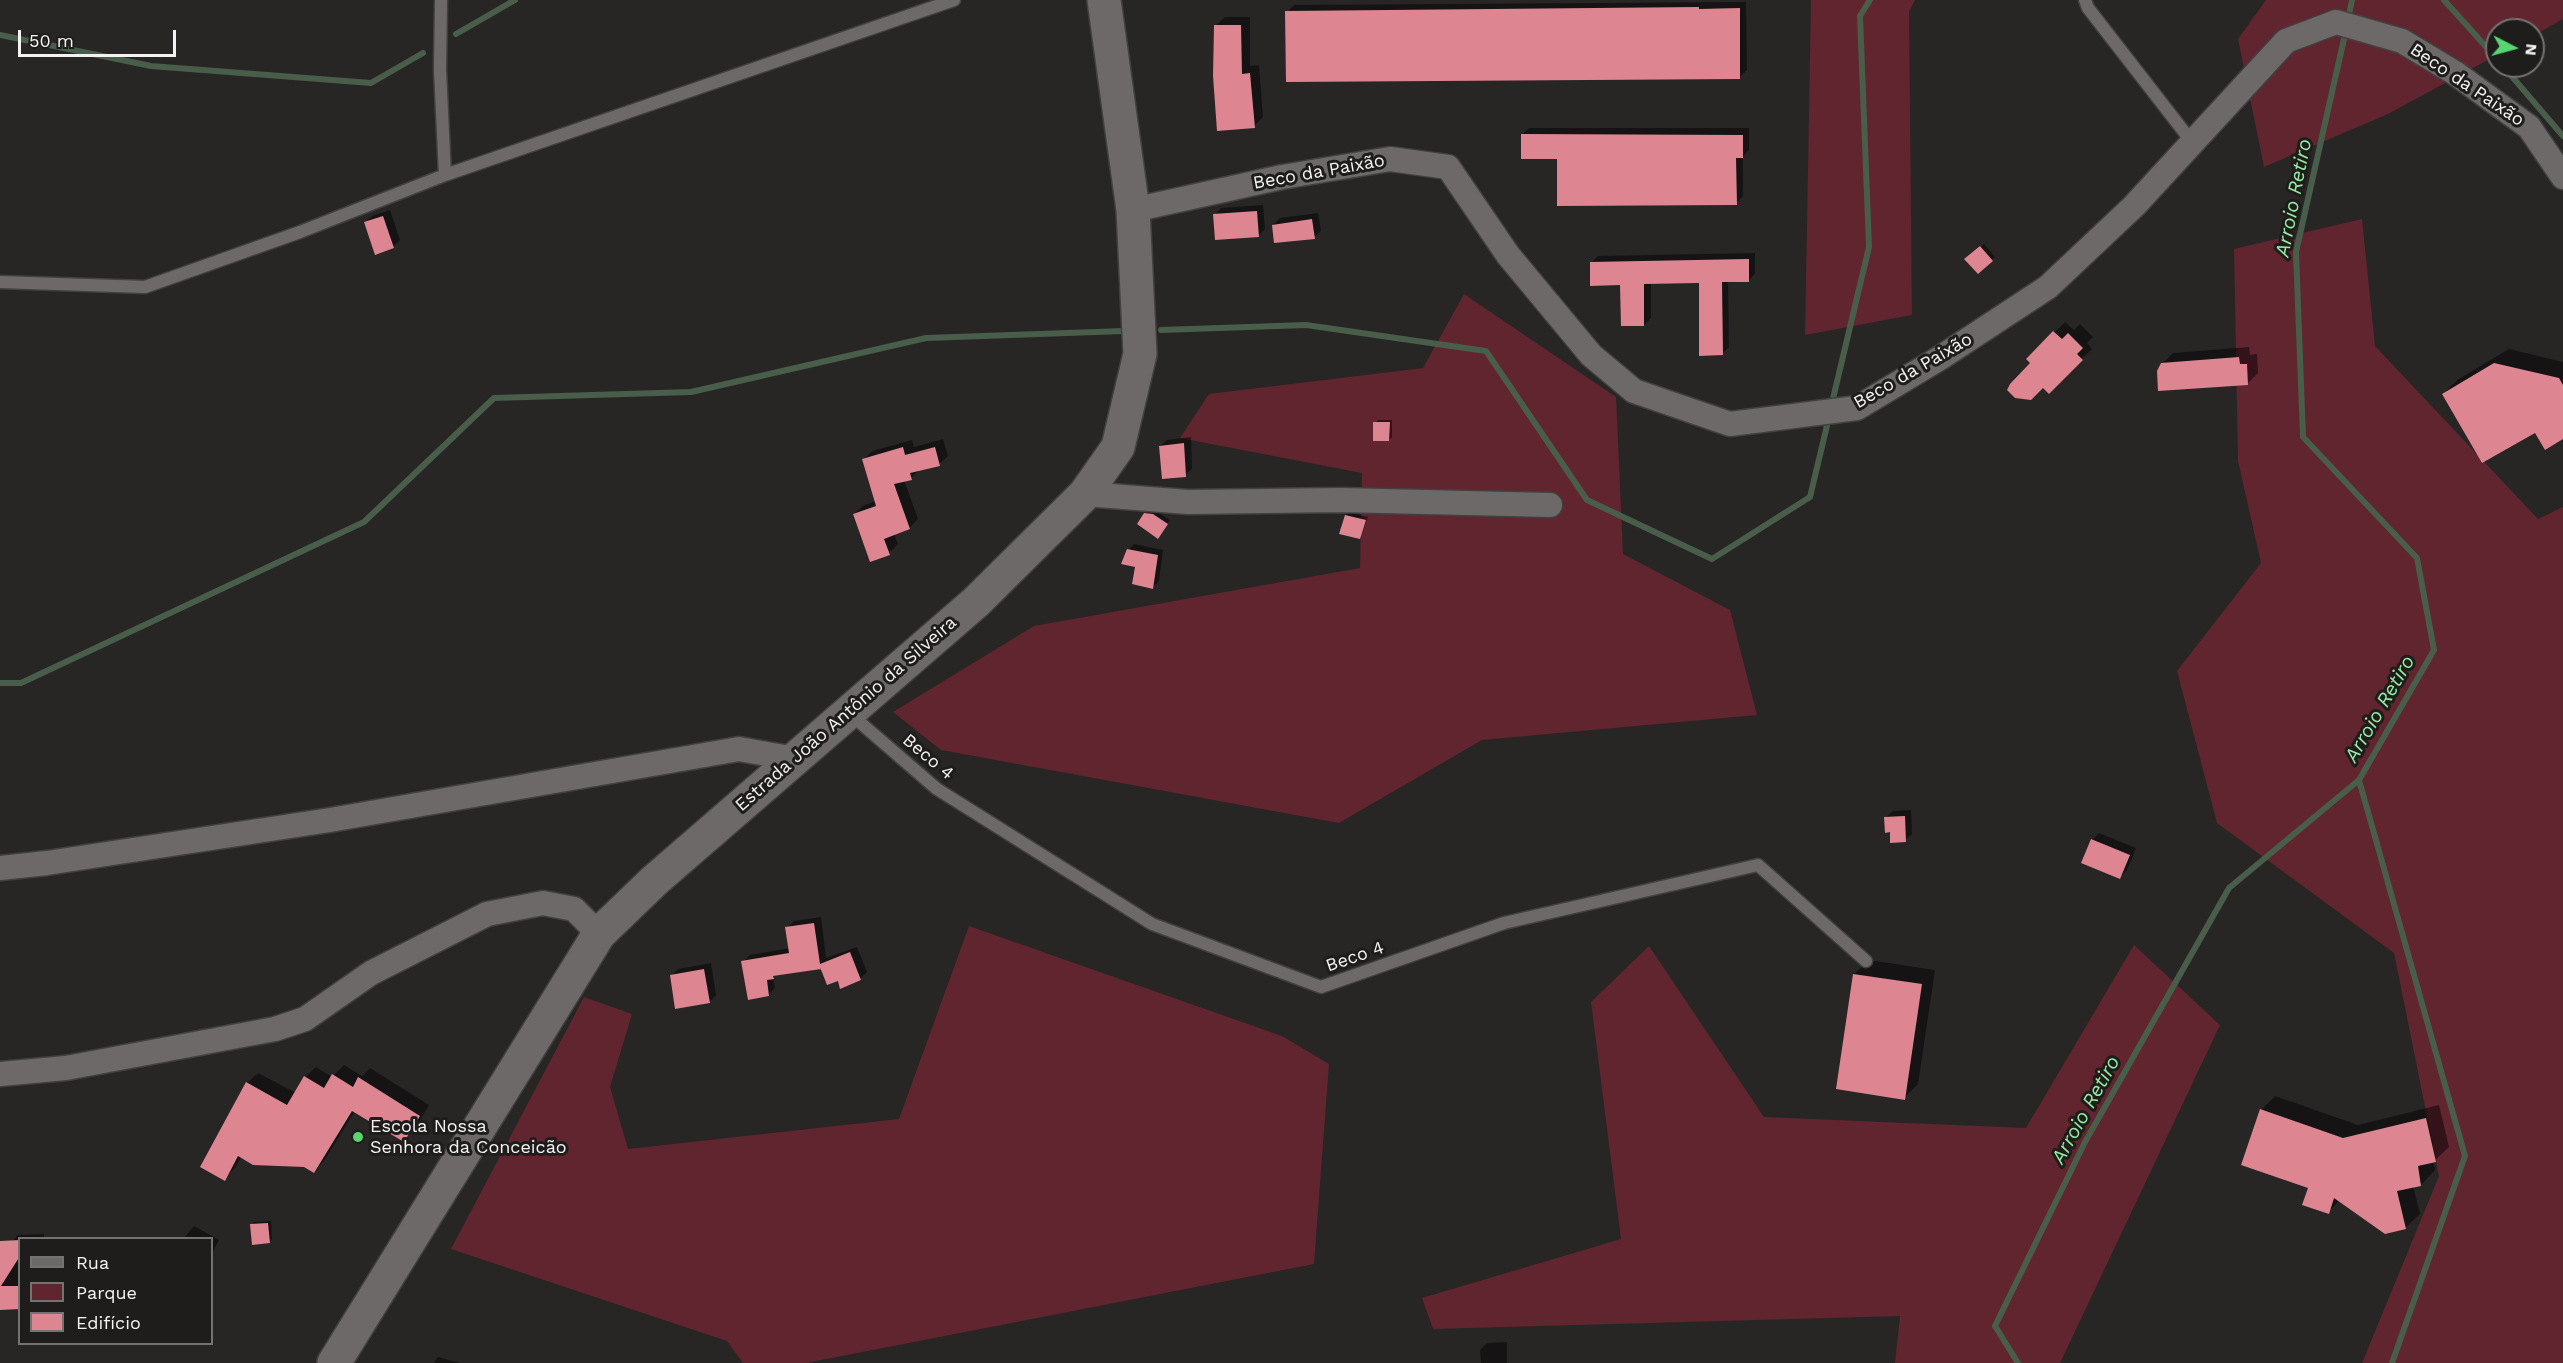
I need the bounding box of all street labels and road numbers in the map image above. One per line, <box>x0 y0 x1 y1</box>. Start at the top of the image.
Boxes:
street label: Beco da Paixão <box>2406 39 2528 131</box>
street label: Beco da Paixão <box>1252 150 1386 194</box>
street label: Beco da Paixão <box>1850 328 1976 414</box>
street label: Estrada João Antônio da Silveira <box>731 612 961 816</box>
street label: Beco 4 <box>898 729 958 785</box>
street label: Beco 4 <box>1323 937 1387 977</box>

